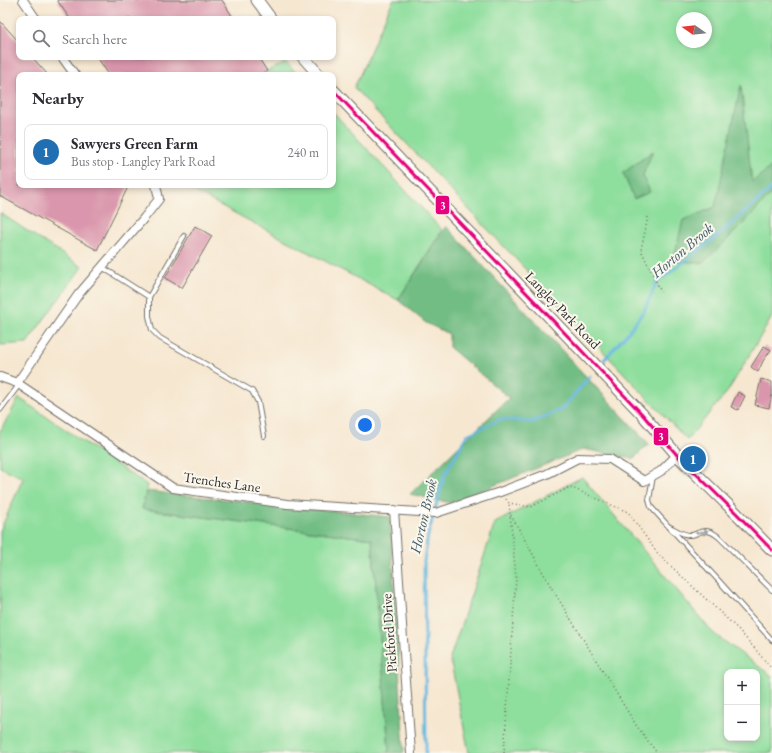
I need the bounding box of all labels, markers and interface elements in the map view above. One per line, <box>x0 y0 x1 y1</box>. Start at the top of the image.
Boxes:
north arrow <box>676 12 712 48</box>
search box <box>16 16 336 60</box>
icon: search <box>30 27 52 49</box>
text: Search here <box>62 29 127 48</box>
text: Nearby <box>32 87 84 109</box>
text: Sawyers Green Farm <box>71 134 198 153</box>
text: 1 <box>43 144 49 161</box>
text: 240 m <box>288 144 319 161</box>
text: Bus stop · Langley Park Road <box>71 153 215 170</box>
line badge: 3 <box>435 195 450 215</box>
text: 3 <box>440 198 446 212</box>
water label: Horton Brook <box>646 218 717 282</box>
street label: Langley Park Road <box>521 267 605 353</box>
your location <box>355 415 375 435</box>
line badge: 3 <box>653 427 669 446</box>
text: 3 <box>658 429 664 443</box>
pin: 1 <box>680 444 706 474</box>
street label: Trenches Lane <box>182 468 262 496</box>
water label: Horton Brook <box>405 477 441 556</box>
one-way arrow <box>696 528 709 536</box>
street label: Pickford Drive <box>377 592 401 673</box>
map controls <box>724 669 760 741</box>
button: + <box>724 669 760 705</box>
button: − <box>724 705 760 741</box>

